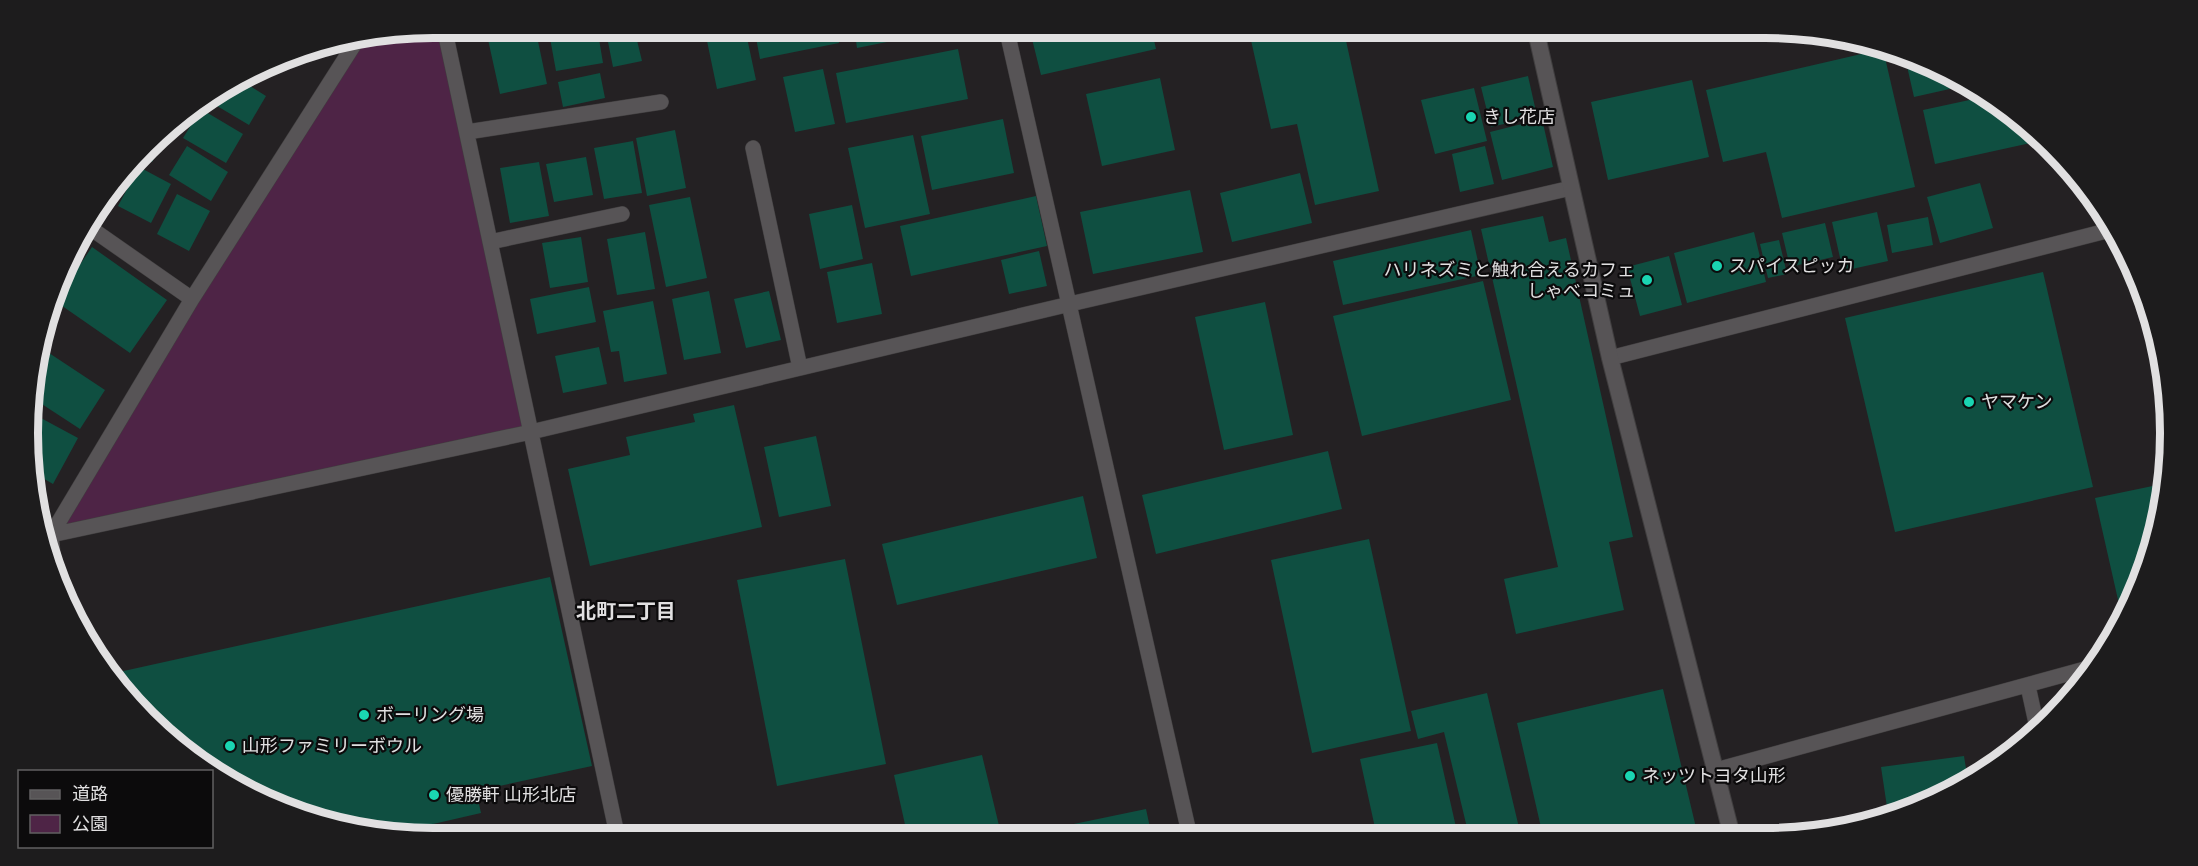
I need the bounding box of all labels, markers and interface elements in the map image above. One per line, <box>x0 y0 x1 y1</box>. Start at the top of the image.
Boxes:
place label: きし花店 <box>1483 106 1555 128</box>
marker: きし花店 <box>1464 110 1478 124</box>
place label: スパイスピッカ <box>1729 255 1854 277</box>
place label: ハリネズミと触れ合えるカフェ しゃべコミュ <box>1384 259 1635 302</box>
marker: スパイスピッカ <box>1710 259 1724 273</box>
marker: ハリネズミと触れ合えるカフェ しゃべコミュ <box>1640 273 1654 287</box>
place label: ヤマケン <box>1981 391 2052 413</box>
marker: ヤマケン <box>1962 395 1976 409</box>
district label: 北町二丁目 <box>576 599 676 623</box>
place label: ボーリング場 <box>376 704 484 726</box>
marker: ボーリング場 <box>357 708 371 722</box>
place label: 山形ファミリーボウル <box>242 735 422 757</box>
marker: 山形ファミリーボウル <box>223 739 237 753</box>
place label: ネッツトヨタ山形 <box>1642 765 1786 787</box>
marker: ネッツトヨタ山形 <box>1623 769 1637 783</box>
legend <box>18 770 213 848</box>
text: 道路 <box>72 783 108 805</box>
place label: 優勝軒 山形北店 <box>446 784 576 806</box>
marker: 優勝軒 山形北店 <box>427 788 441 802</box>
text: 公園 <box>72 813 108 835</box>

